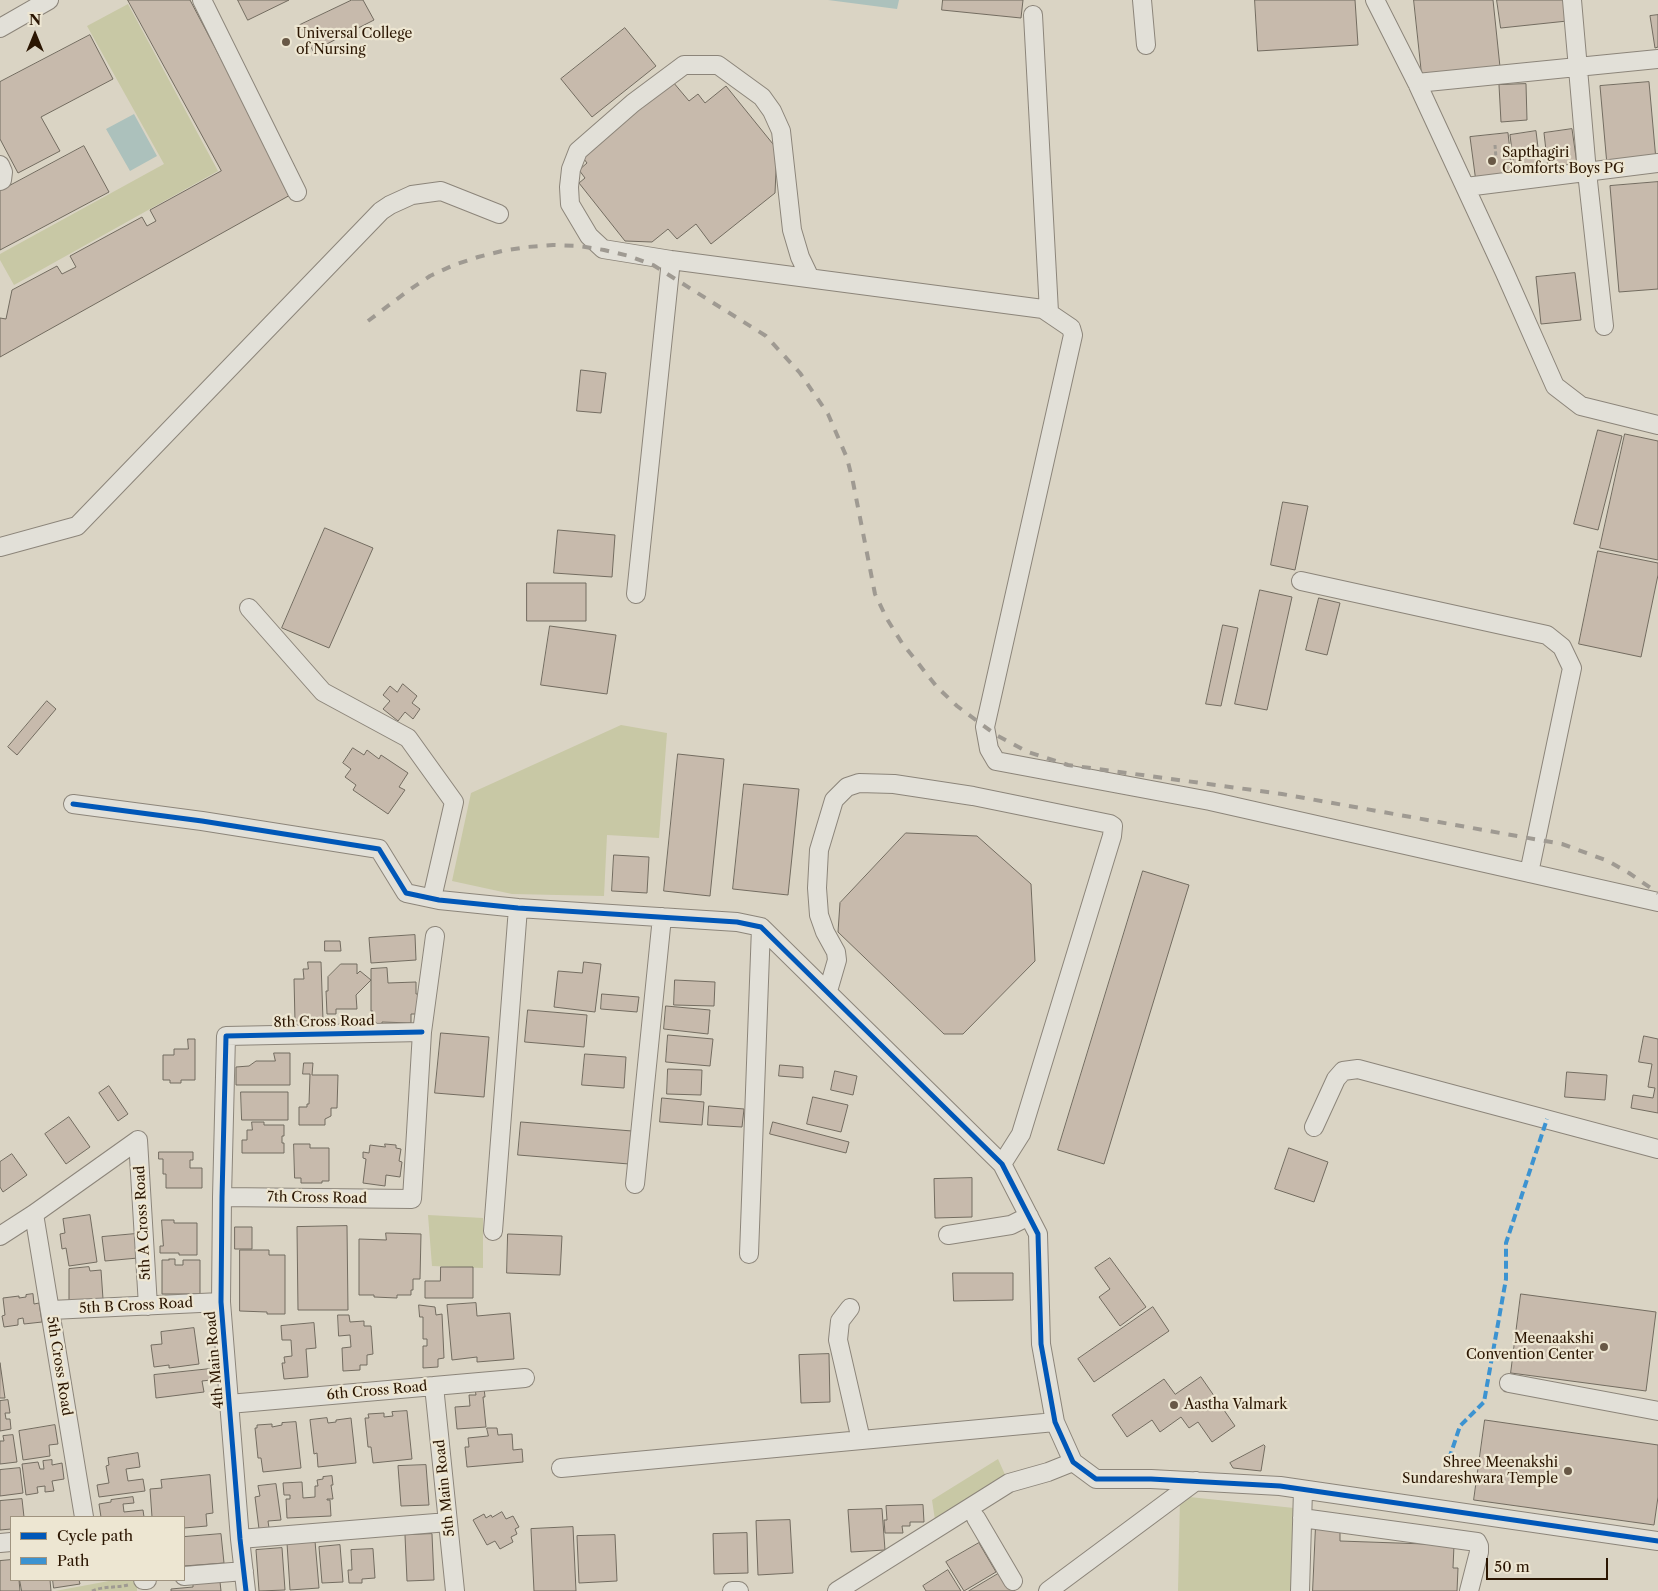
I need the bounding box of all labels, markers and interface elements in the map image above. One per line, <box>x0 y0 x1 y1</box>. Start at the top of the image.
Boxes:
north arrow <box>10 10 60 60</box>
text: N <box>29 11 41 29</box>
place label: Universal College of Nursing <box>296 26 412 58</box>
marker: Universal College of Nursing <box>280 36 292 48</box>
place label: Sapthagiri Comforts Boys PG <box>1502 145 1624 178</box>
marker: Sapthagiri Comforts Boys PG <box>1486 155 1498 167</box>
street label: 8th Cross Road <box>273 1013 375 1031</box>
street label: 5th A Cross Road <box>132 1165 154 1281</box>
street label: 7th Cross Road <box>267 1189 367 1207</box>
street label: 5th B Cross Road <box>79 1295 193 1317</box>
street label: 4th Main Road <box>202 1310 228 1410</box>
street label: 5th Cross Road <box>43 1315 75 1417</box>
place label: Meenaakshi Convention Center <box>1466 1331 1594 1364</box>
marker: Meenaakshi Convention Center <box>1598 1341 1610 1353</box>
street label: 6th Cross Road <box>326 1378 428 1404</box>
place label: Aastha Valmark <box>1184 1397 1287 1413</box>
marker: Aastha Valmark <box>1168 1399 1180 1411</box>
street label: 5th Main Road <box>432 1438 458 1538</box>
place label: Shree Meenakshi Sundareshwara Temple <box>1402 1455 1558 1488</box>
marker: Shree Meenakshi Sundareshwara Temple <box>1562 1465 1574 1477</box>
legend <box>10 1516 185 1581</box>
text: Cycle path <box>57 1526 133 1545</box>
scale bar <box>1488 1548 1610 1580</box>
text: Path <box>57 1551 89 1570</box>
text: 50 m <box>1494 1557 1530 1576</box>

